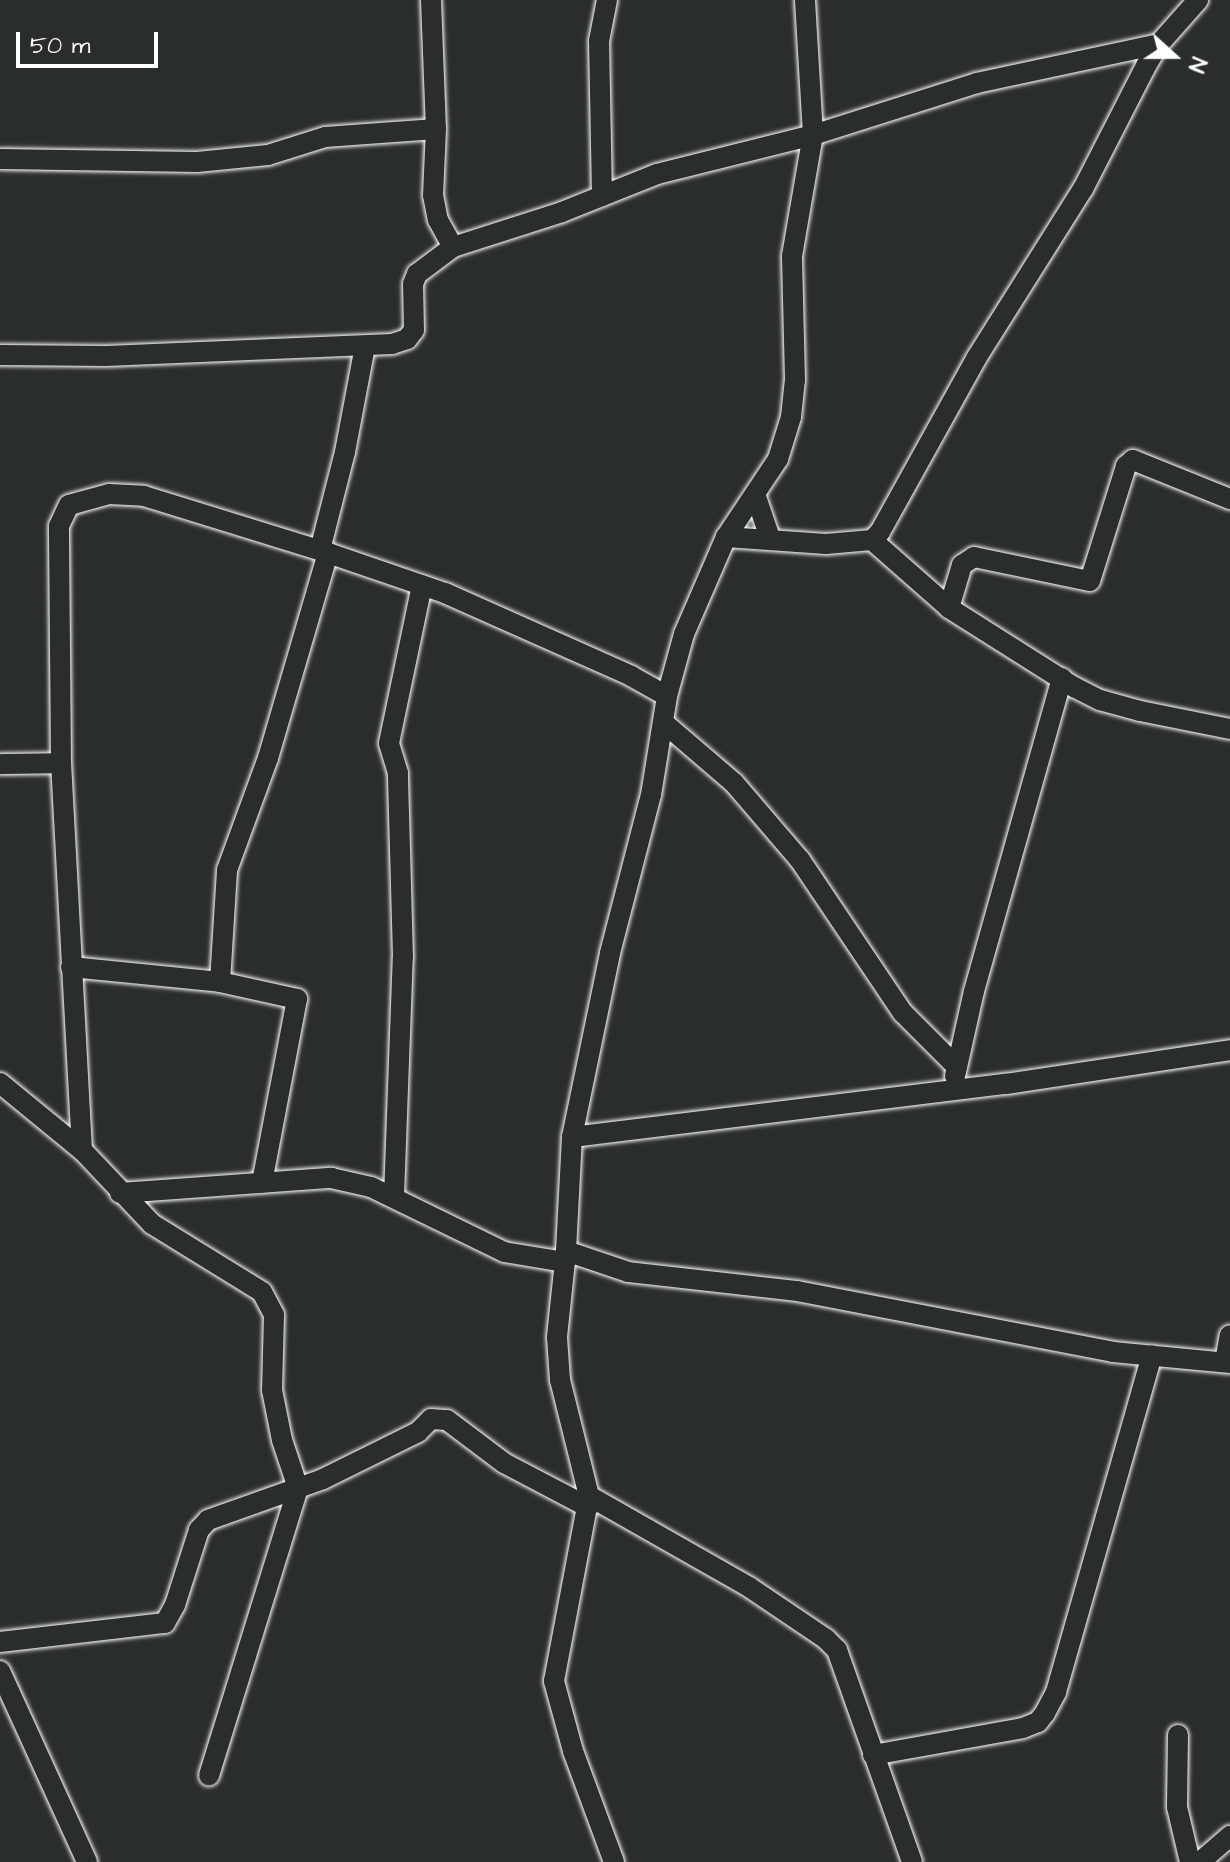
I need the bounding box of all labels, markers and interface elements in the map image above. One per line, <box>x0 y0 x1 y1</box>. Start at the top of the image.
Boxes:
scale bar <box>20 16 162 66</box>
north arrow <box>1134 16 1214 96</box>
text: 50 m <box>30 29 90 63</box>
text: N <box>1180 53 1214 77</box>

